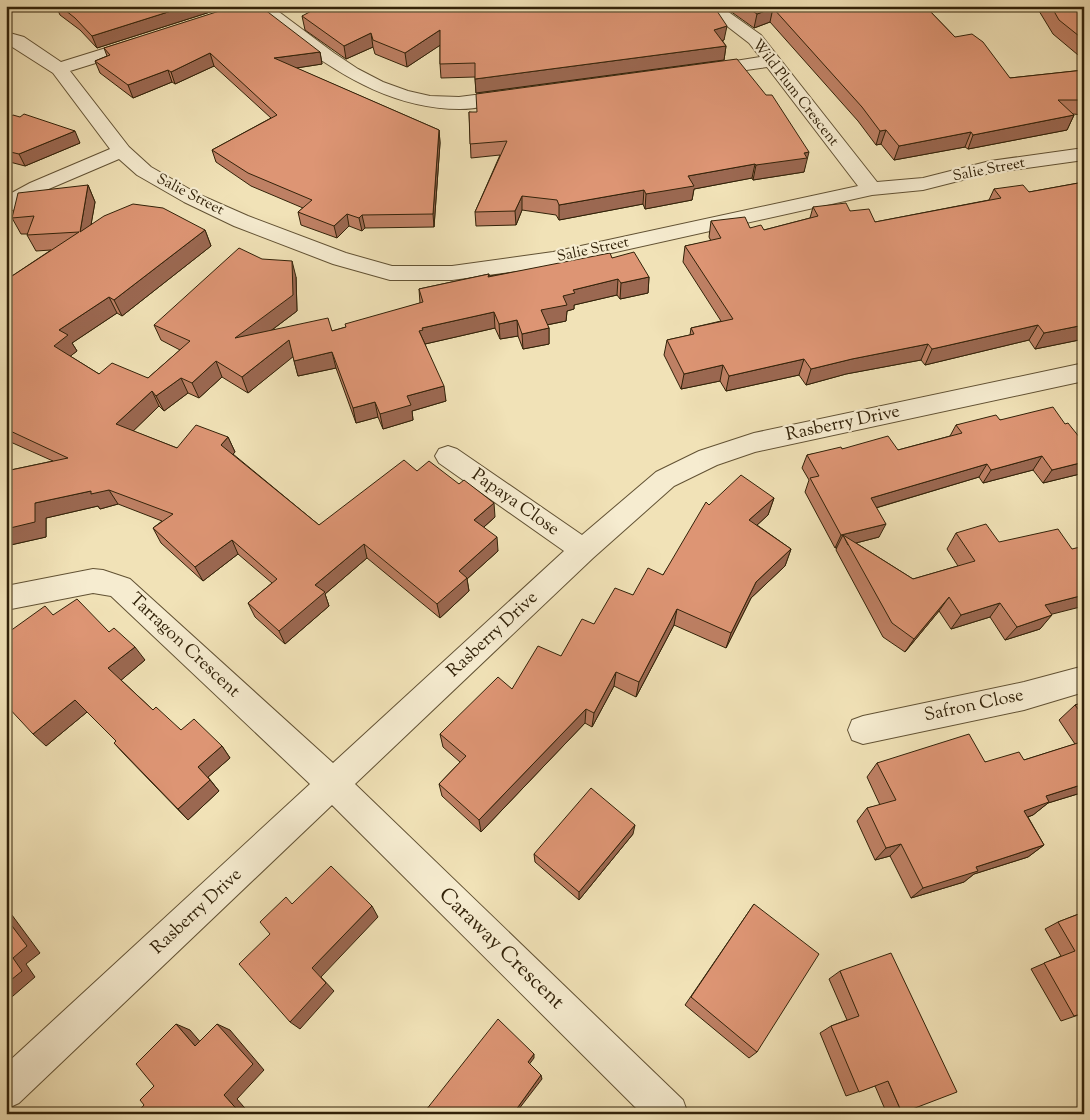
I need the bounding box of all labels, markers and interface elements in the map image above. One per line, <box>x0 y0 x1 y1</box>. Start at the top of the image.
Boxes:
street label: Wild Plum Crescent <box>747 35 843 151</box>
street label: Salie Street <box>951 153 1027 187</box>
street label: Salie Street <box>153 169 227 221</box>
street label: Salie Street <box>555 232 631 268</box>
street label: Rasberry Drive <box>784 399 902 449</box>
street label: Papaya Close <box>466 463 564 543</box>
street label: Rasberry Drive <box>442 586 544 684</box>
street label: Tarragon Crescent <box>123 588 245 704</box>
street label: Safron Close <box>922 683 1026 729</box>
street label: Rasberry Drive <box>146 863 248 961</box>
street label: Caraway Crescent <box>431 881 571 1017</box>

